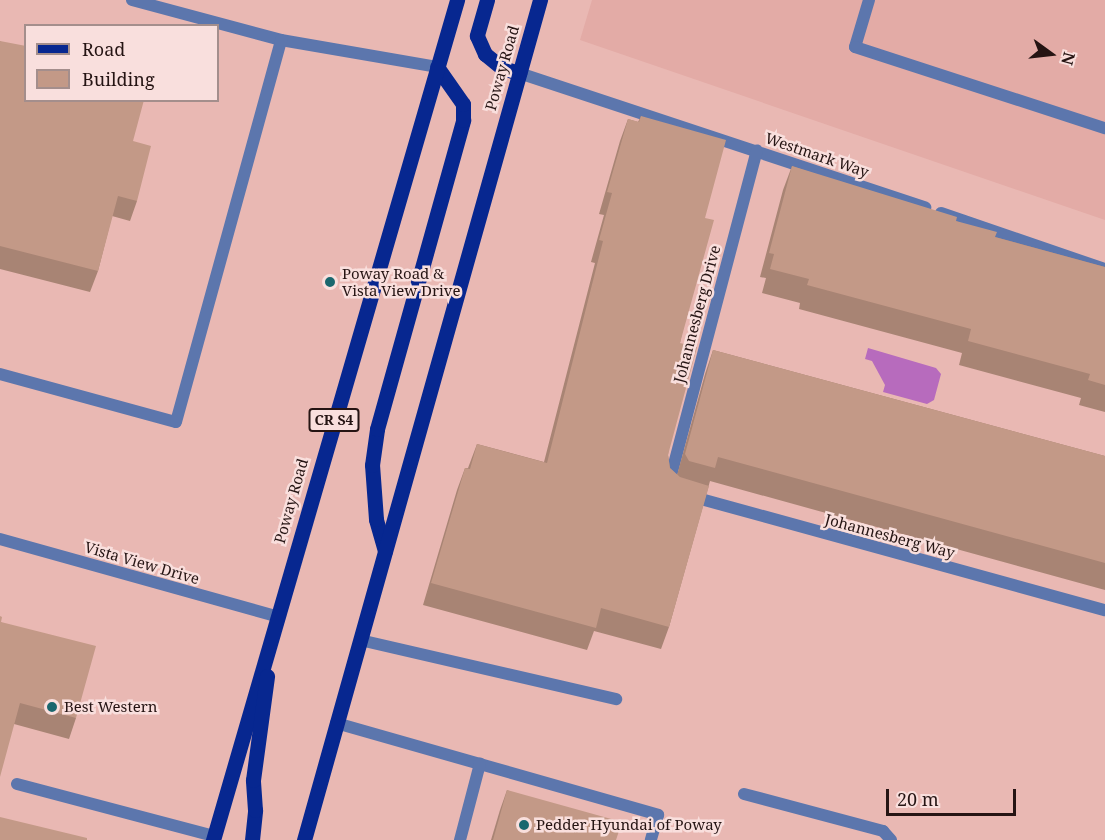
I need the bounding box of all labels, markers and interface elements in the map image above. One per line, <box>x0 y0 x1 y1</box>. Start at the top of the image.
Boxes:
legend <box>24 24 219 102</box>
street label: Poway Road <box>481 24 523 112</box>
north arrow <box>1021 24 1081 84</box>
text: Road <box>82 37 125 61</box>
text: N <box>1056 50 1081 68</box>
text: Building <box>82 67 155 91</box>
street label: Westmark Way <box>763 129 871 181</box>
street label: Johannesberg Drive <box>670 243 724 385</box>
place label: Poway Road & Vista View Drive <box>342 264 461 299</box>
marker: Poway Road & Vista View Drive <box>323 275 337 289</box>
road number: CR S4 <box>308 409 360 431</box>
street label: Poway Road <box>270 457 312 545</box>
street label: Johannesberg Way <box>823 510 957 562</box>
street label: Vista View Drive <box>83 538 201 588</box>
place label: Best Western <box>64 698 157 716</box>
marker: Best Western <box>45 700 59 714</box>
scale bar <box>889 777 1020 815</box>
text: 20 m <box>897 787 939 811</box>
place label: Pedder Hyundai of Poway <box>536 816 722 834</box>
marker: Pedder Hyundai of Poway <box>517 818 531 832</box>

